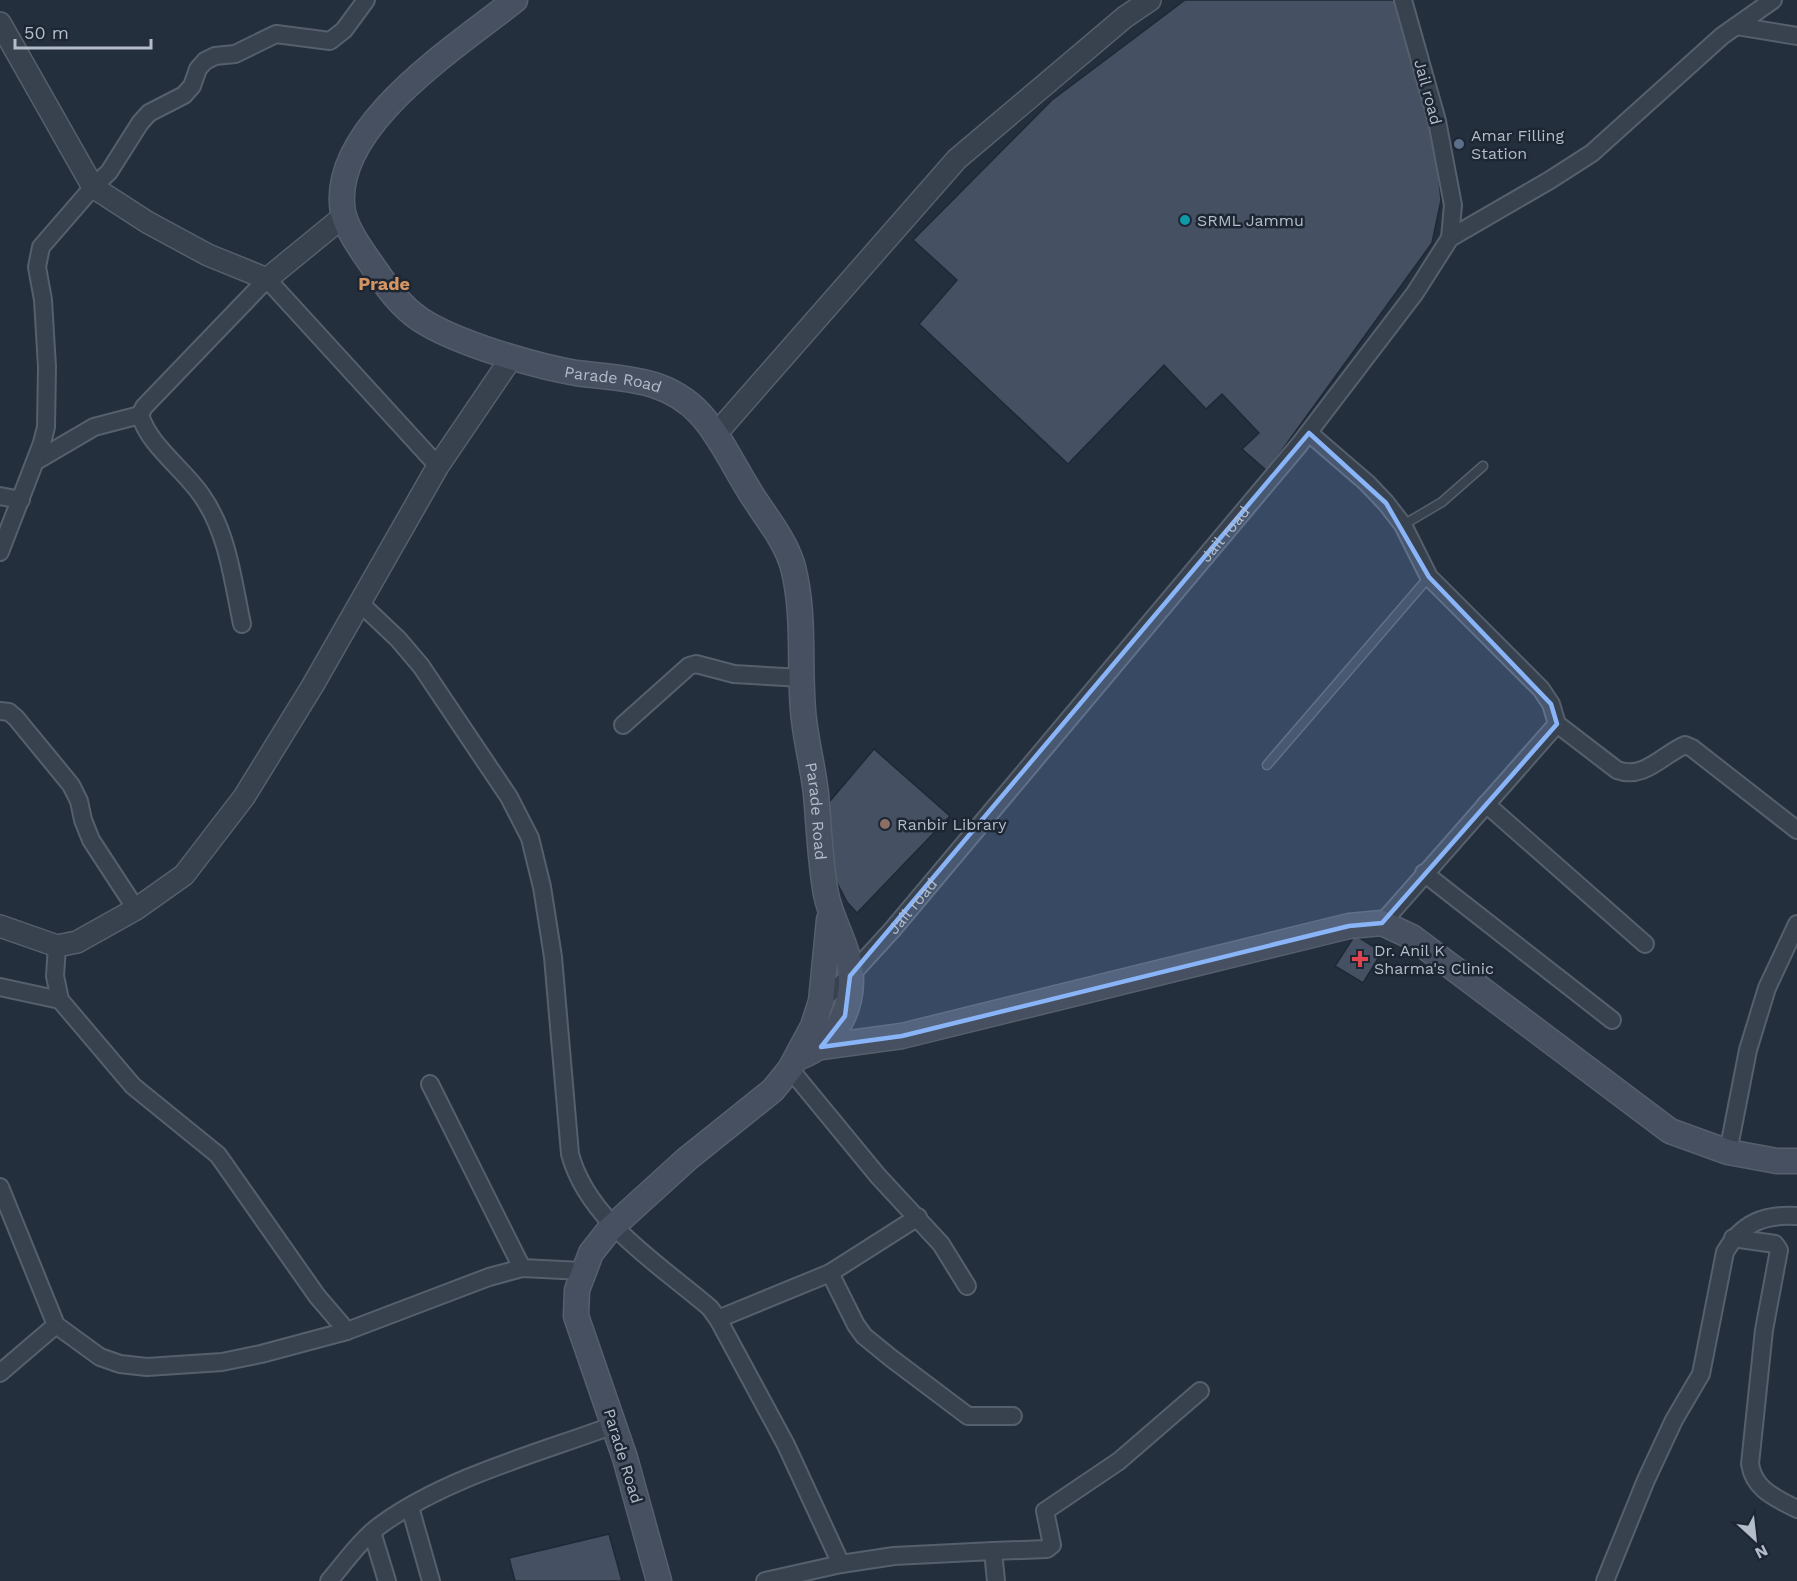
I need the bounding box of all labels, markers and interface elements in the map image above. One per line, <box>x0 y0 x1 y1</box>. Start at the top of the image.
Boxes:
scale bar <box>15 12 152 50</box>
text: 50 m <box>24 22 69 43</box>
street label: Jail road <box>1410 57 1446 127</box>
place label: Amar Filling Station <box>1471 126 1564 163</box>
marker: Amar Filling Station <box>1452 137 1466 151</box>
place label: SRML Jammu <box>1197 211 1304 230</box>
marker: SRML Jammu <box>1178 213 1192 227</box>
district label: Prade <box>358 273 410 294</box>
street label: Parade Road <box>563 362 664 396</box>
street label: Jail road <box>1196 502 1253 565</box>
street label: Parade Road <box>802 761 831 861</box>
place label: Ranbir Library <box>897 815 1007 834</box>
marker: Ranbir Library <box>878 817 892 831</box>
street label: Jail road <box>883 874 941 938</box>
place label: Dr. Anil K Sharma's Clinic <box>1374 941 1494 978</box>
marker: Dr. Anil K Sharma's Clinic <box>1351 950 1369 968</box>
street label: Parade Road <box>600 1406 646 1506</box>
north arrow <box>1725 1509 1785 1569</box>
text: N <box>1752 1541 1771 1563</box>

